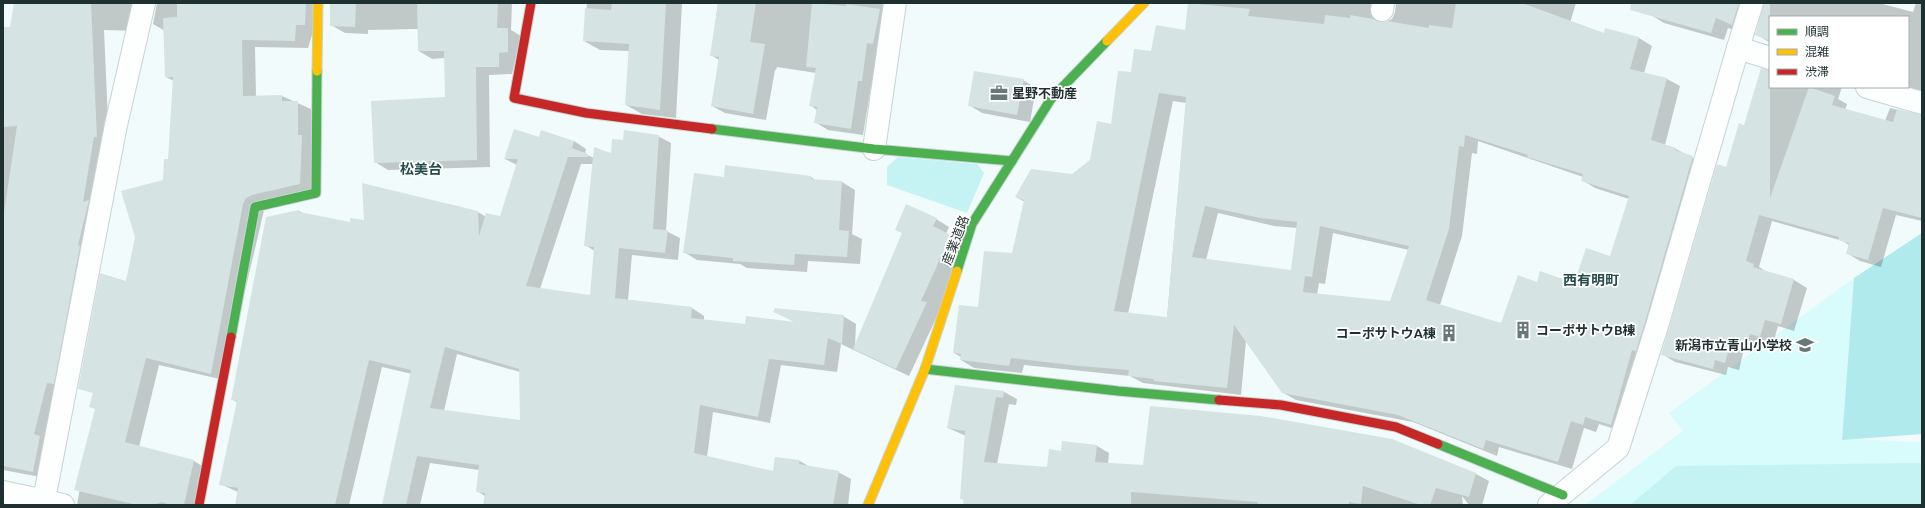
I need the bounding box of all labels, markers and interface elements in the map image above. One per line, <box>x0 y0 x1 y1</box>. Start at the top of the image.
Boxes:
legend <box>1769 16 1909 88</box>
text: 順調 <box>1805 25 1829 38</box>
text: 混雑 <box>1805 45 1829 58</box>
text: 渋滞 <box>1805 65 1829 78</box>
office icon: 星野不動産 <box>989 83 1009 103</box>
place label: 星野不動産 <box>1012 86 1077 100</box>
district label: 松美台 <box>400 161 442 177</box>
street label: 産業道路 <box>939 213 971 267</box>
district label: 西有明町 <box>1563 272 1619 288</box>
building icon: コーポサトウB棟 <box>1513 320 1533 340</box>
building icon: コーポサトウA棟 <box>1439 323 1459 343</box>
place label: コーポサトウB棟 <box>1536 323 1636 337</box>
place label: コーポサトウA棟 <box>1336 326 1436 340</box>
school or university icon: 新潟市立青山小学校 <box>1795 335 1815 355</box>
place label: 新潟市立青山小学校 <box>1675 338 1792 352</box>

